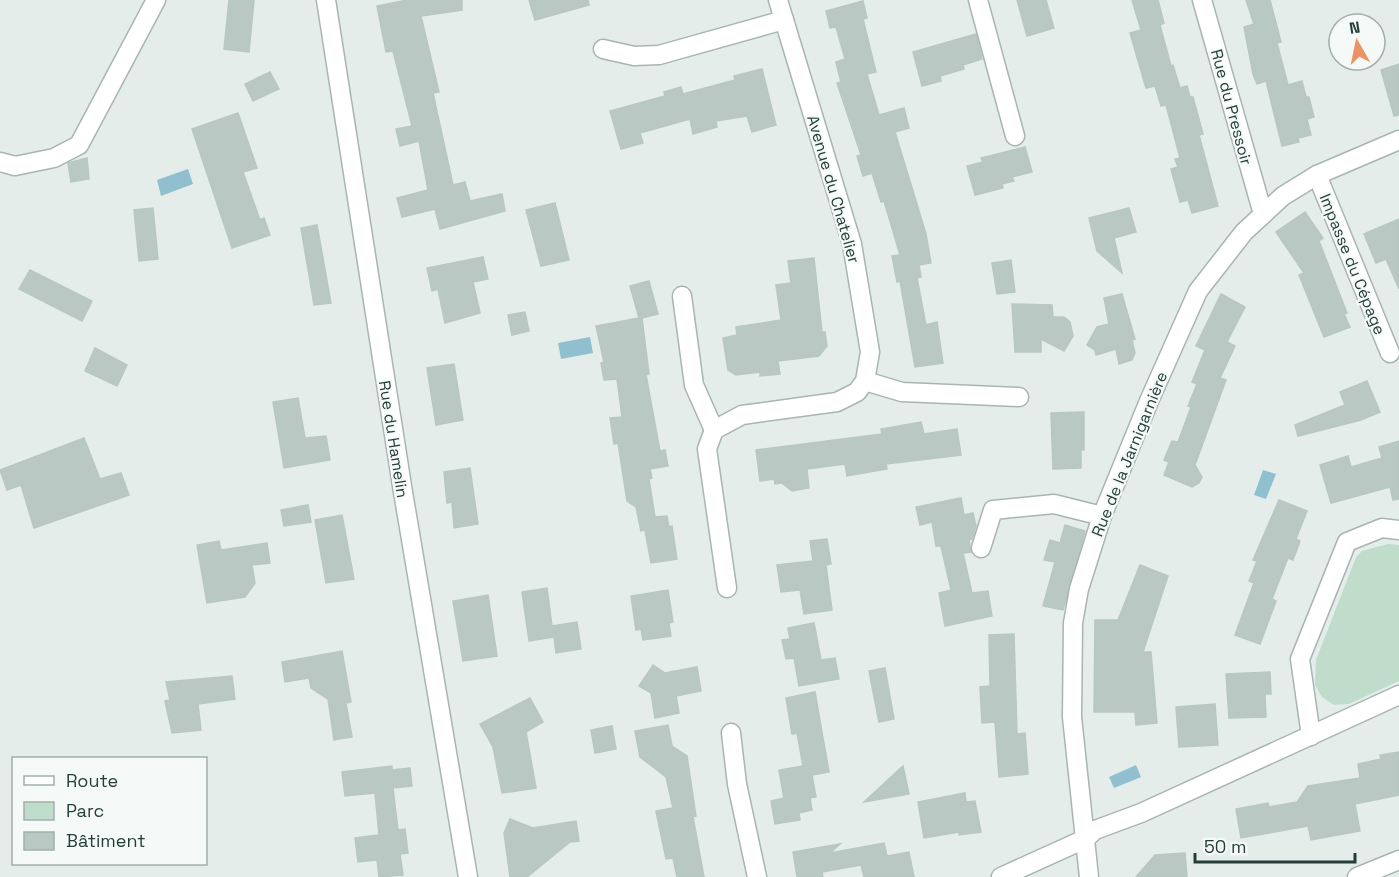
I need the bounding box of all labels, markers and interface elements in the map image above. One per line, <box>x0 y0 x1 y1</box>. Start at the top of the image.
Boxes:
north arrow <box>1327 12 1387 72</box>
text: N <box>1348 16 1362 39</box>
street label: Rue du Pressoir <box>1206 47 1257 167</box>
street label: Avenue du Chatelier <box>802 112 865 266</box>
street label: Impasse du Cépage <box>1315 190 1390 338</box>
street label: Rue de la Jarnigarnière <box>1087 368 1172 540</box>
street label: Rue du Hamelin <box>374 379 413 499</box>
legend <box>12 757 207 865</box>
text: Route <box>66 769 118 792</box>
text: Parc <box>66 799 104 822</box>
scale bar <box>1195 826 1356 864</box>
text: Bâtiment <box>66 829 146 852</box>
text: 50 m <box>1204 835 1246 858</box>

